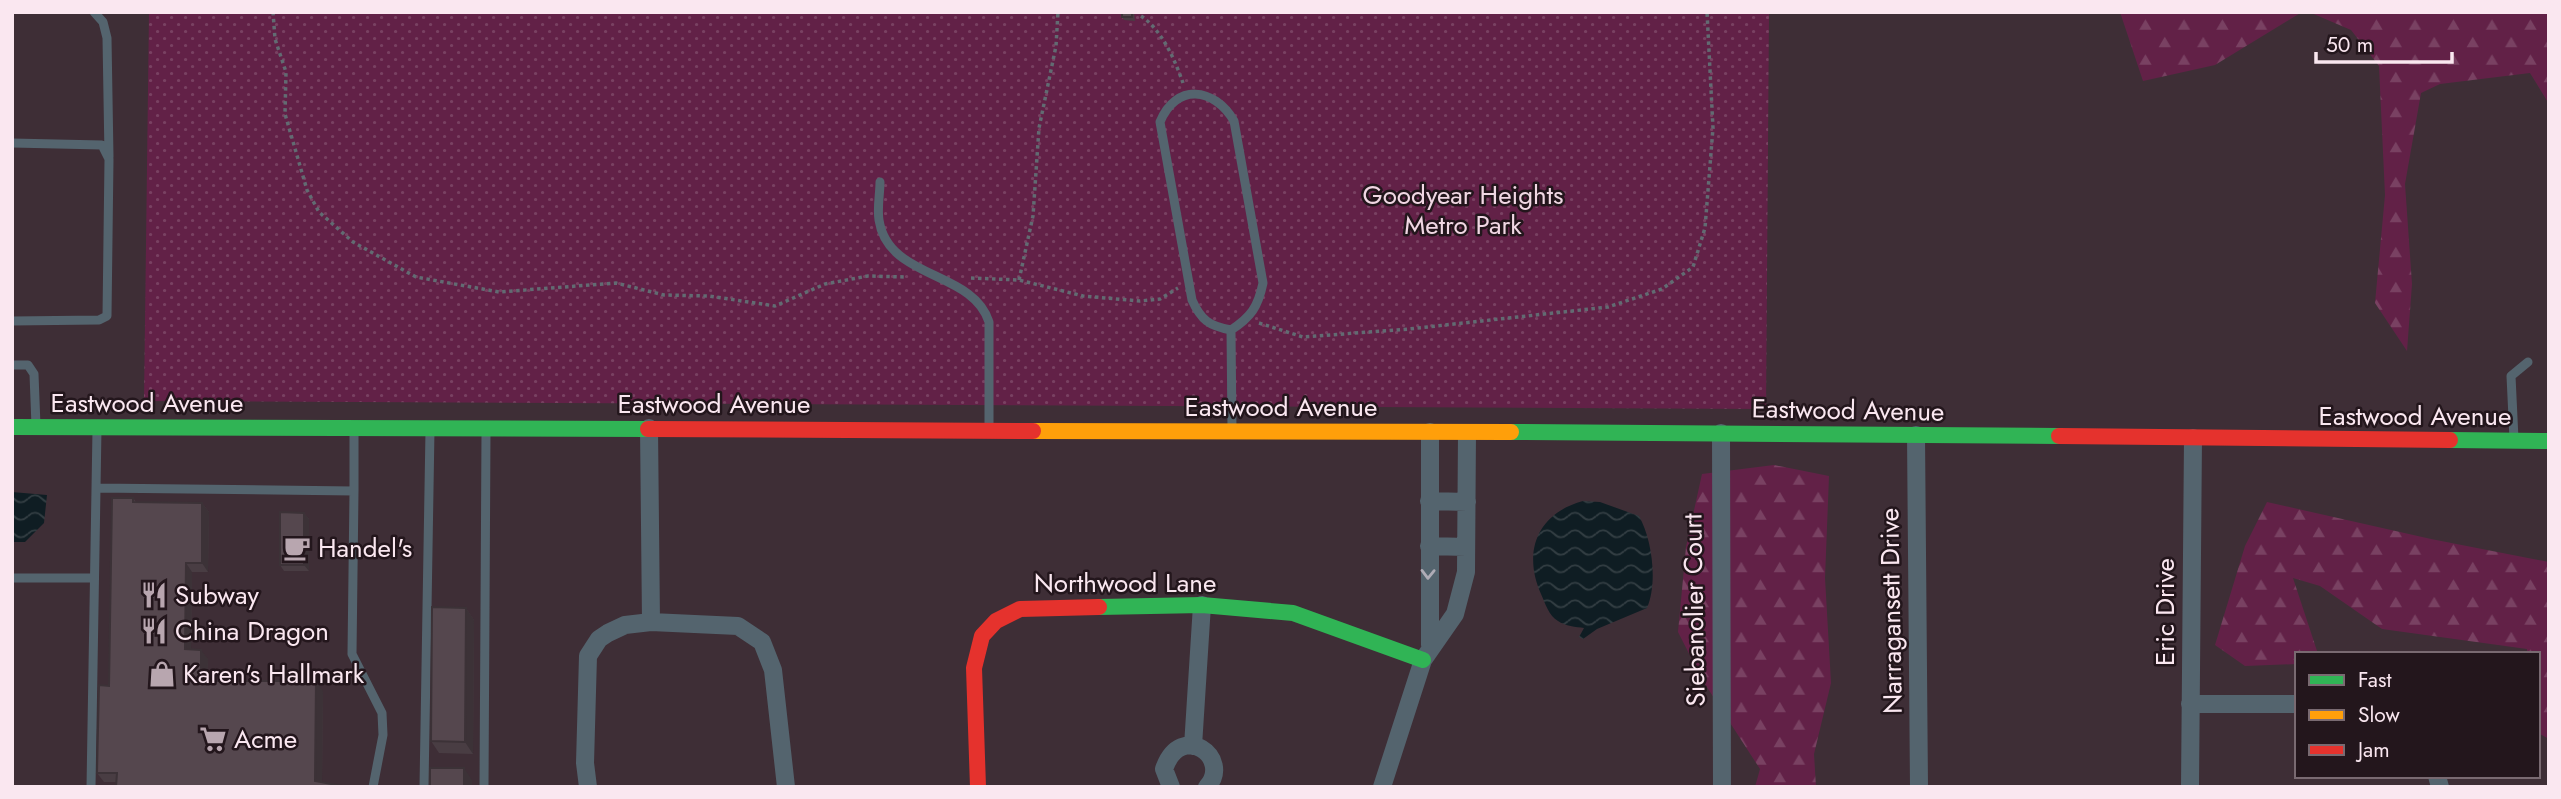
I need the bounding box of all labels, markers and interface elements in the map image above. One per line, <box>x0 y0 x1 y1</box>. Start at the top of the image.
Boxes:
scale bar <box>2316 21 2452 65</box>
text: 50 m <box>2326 30 2373 60</box>
park label: Goodyear Heights Metro Park <box>1363 176 1563 244</box>
street label: Eastwood Avenue <box>51 384 243 422</box>
street label: Eastwood Avenue <box>618 385 810 423</box>
street label: Eastwood Avenue <box>1185 388 1377 426</box>
street label: Eastwood Avenue <box>1751 389 1945 431</box>
street label: Eastwood Avenue <box>2319 397 2511 435</box>
street label: Narragansett Drive <box>1870 508 1912 714</box>
street label: Siebanolier Court <box>1673 512 1715 707</box>
place label: Handel's <box>318 529 412 567</box>
cafe icon: Handel's <box>282 533 312 563</box>
street label: Eric Drive <box>2146 558 2184 666</box>
street label: Northwood Lane <box>1034 564 1216 602</box>
one-way arrow <box>1421 569 1436 580</box>
place label: Subway <box>175 576 259 614</box>
restaurant icon: Subway <box>139 580 169 610</box>
place label: China Dragon <box>175 612 329 650</box>
restaurant icon: China Dragon <box>139 616 169 646</box>
legend <box>2295 652 2540 778</box>
place label: Karen's Hallmark <box>183 655 365 693</box>
shop icon: Karen's Hallmark <box>147 659 177 689</box>
text: Fast <box>2358 665 2391 695</box>
text: Slow <box>2358 700 2400 730</box>
place label: Acme <box>234 720 297 758</box>
supermarket icon: Acme <box>198 724 228 754</box>
text: Jam <box>2355 735 2390 765</box>

